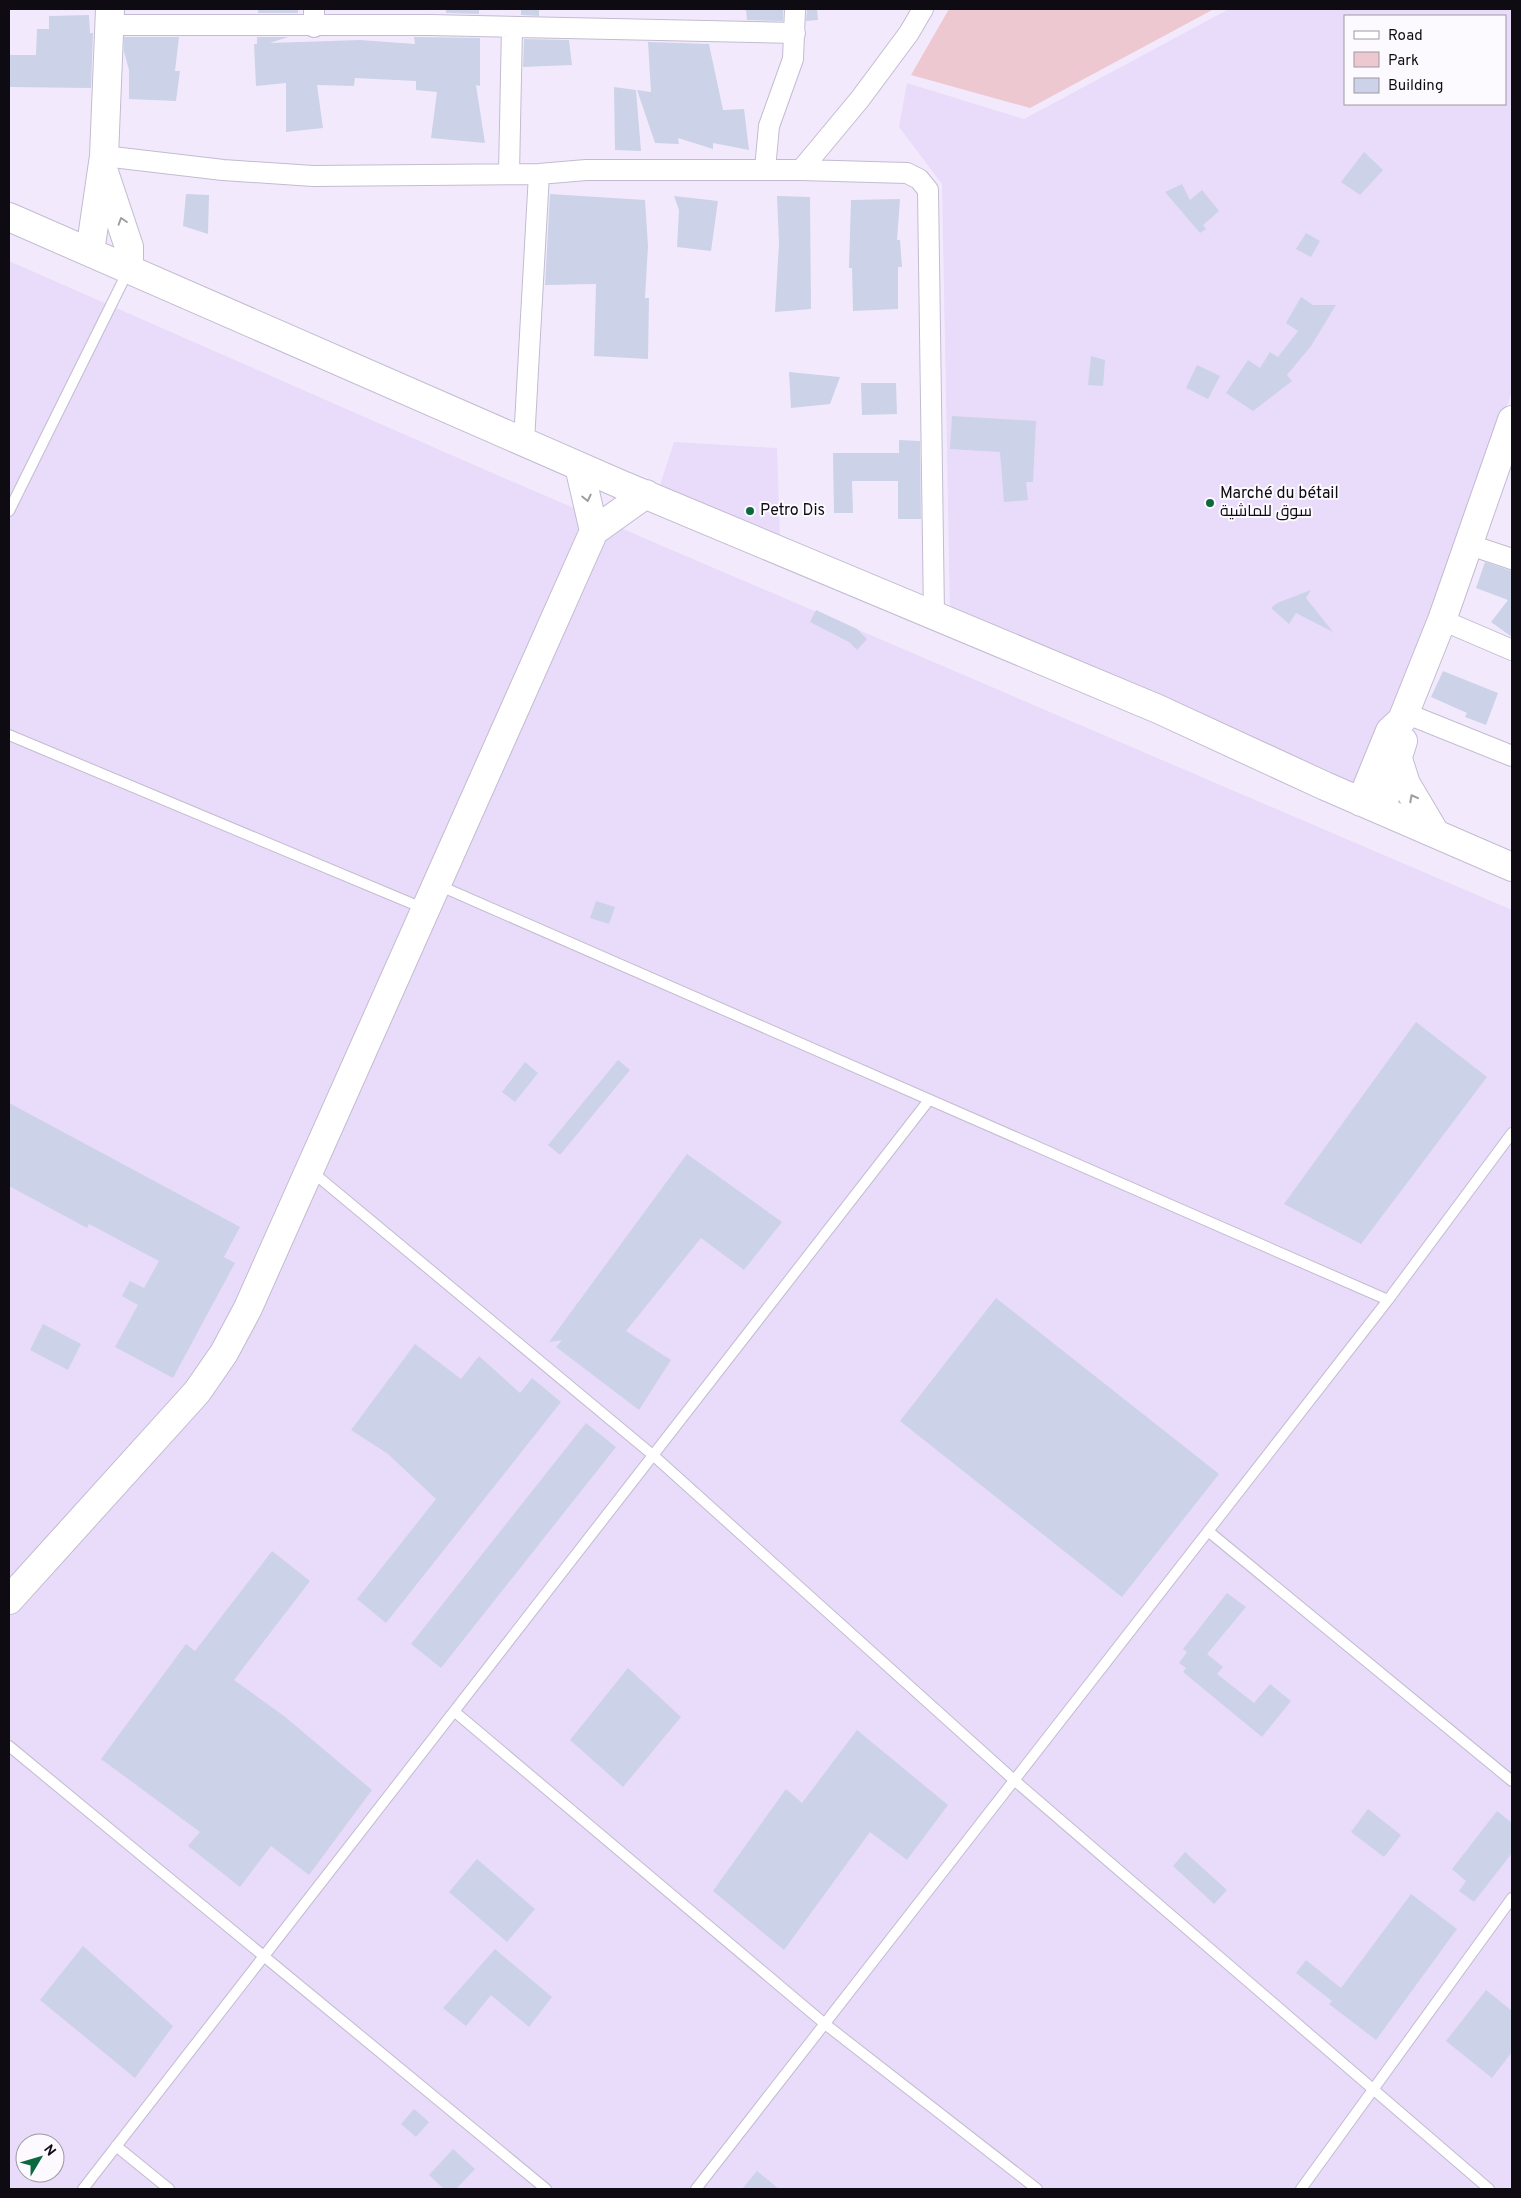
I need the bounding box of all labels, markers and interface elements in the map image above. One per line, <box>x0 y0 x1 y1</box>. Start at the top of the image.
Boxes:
legend <box>1344 15 1506 105</box>
text: Road <box>1388 27 1423 46</box>
text: Park <box>1388 52 1419 71</box>
text: Building <box>1388 77 1443 96</box>
one-way arrow <box>117 217 127 225</box>
place label: Marché du bétail سوق للماشية <box>1220 484 1339 522</box>
one-way arrow <box>581 494 592 503</box>
marker: Marché du bétail سوق للماشية <box>1204 497 1216 509</box>
place label: Petro Dis <box>760 501 825 521</box>
marker: Petro Dis <box>744 505 756 517</box>
one-way arrow <box>1409 794 1419 803</box>
north arrow <box>15 2133 65 2183</box>
text: N <box>39 2142 59 2160</box>

